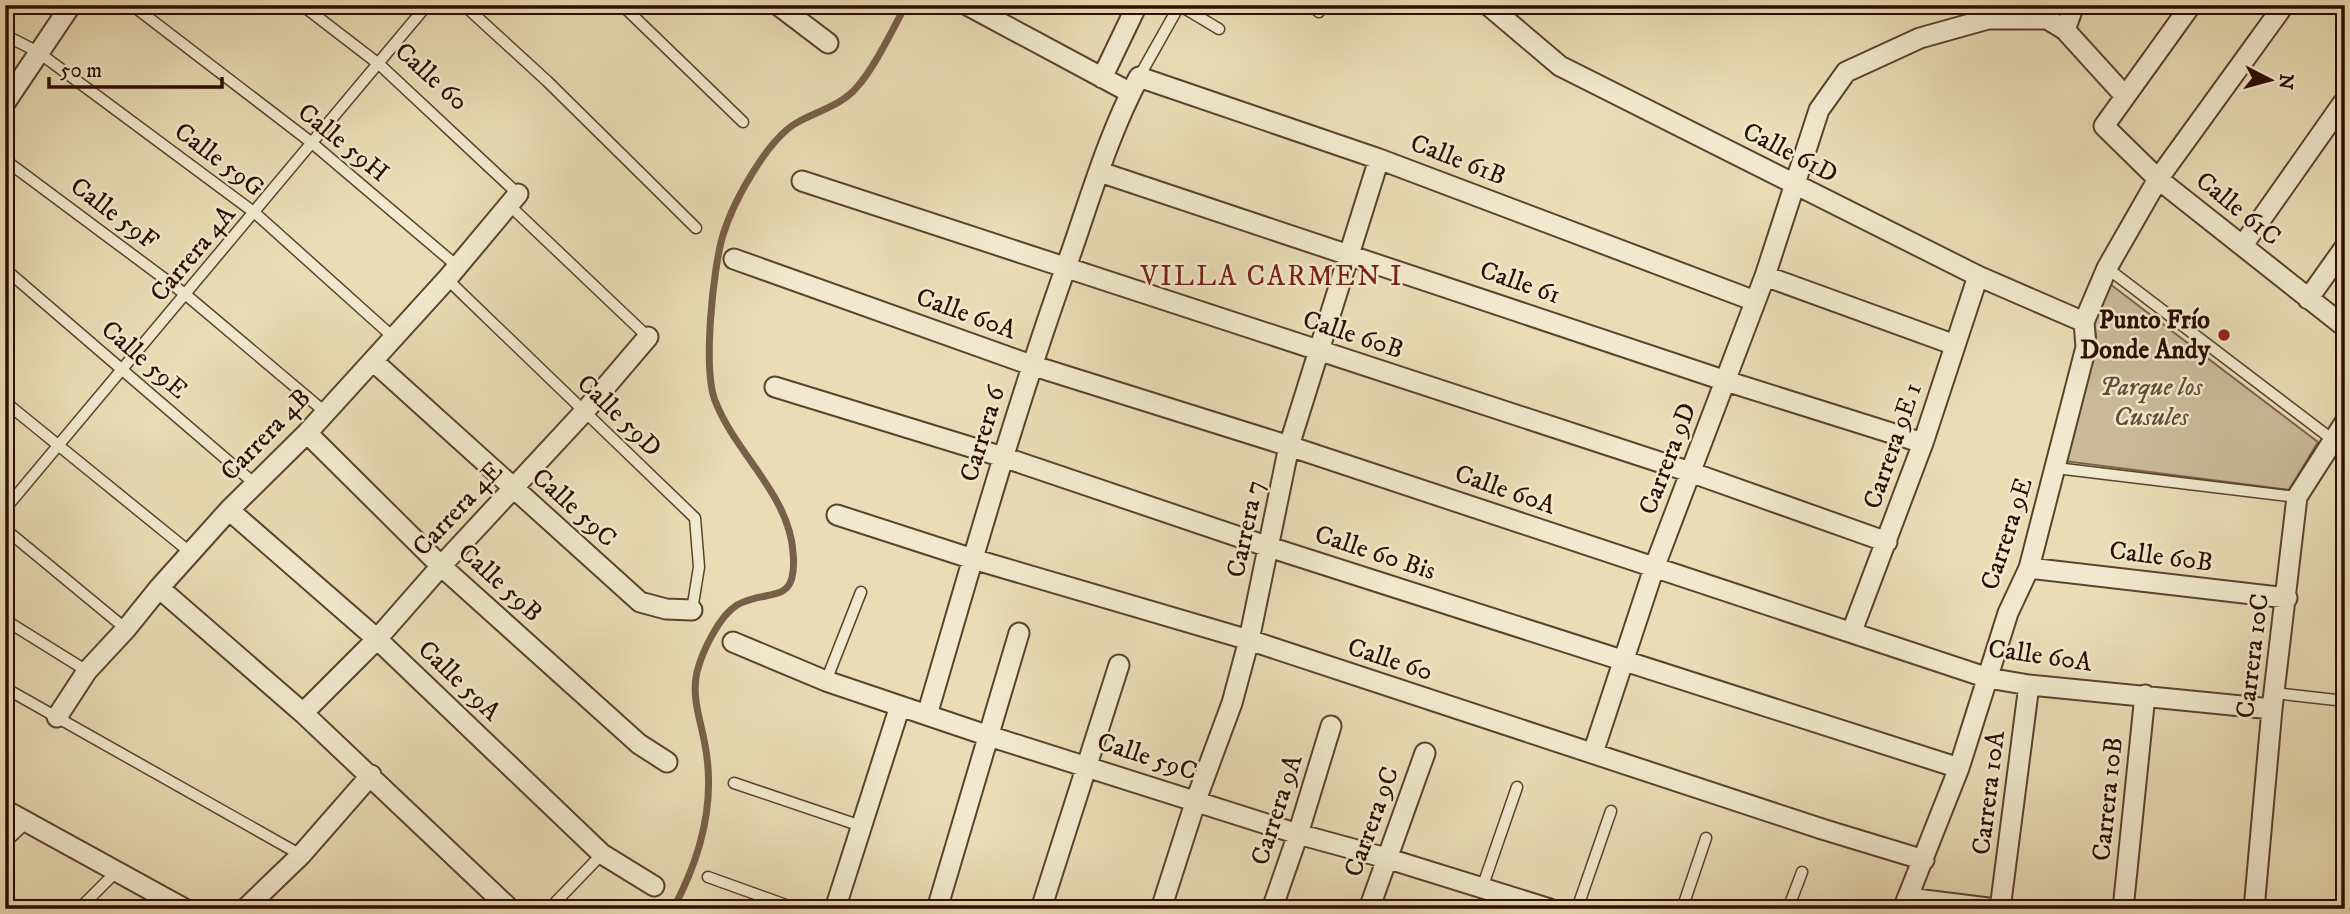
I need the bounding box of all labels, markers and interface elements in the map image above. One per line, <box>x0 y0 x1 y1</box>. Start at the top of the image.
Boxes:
street label: Calle 60 <box>387 35 475 119</box>
scale bar <box>49 46 222 90</box>
north arrow <box>2234 46 2304 116</box>
text: 50 m <box>60 58 102 84</box>
text: N <box>2273 73 2298 91</box>
street label: Calle 59H <box>291 96 395 190</box>
street label: Calle 59G <box>167 115 271 205</box>
street label: Calle 61D <box>1737 115 1843 191</box>
street label: Calle 61B <box>1406 127 1510 193</box>
street label: Calle 61C <box>2189 165 2287 253</box>
street label: Calle 59F <box>63 170 165 258</box>
street label: Carrera 4A <box>143 199 243 309</box>
street label: Calle 61 <box>1475 254 1565 312</box>
district label: VILLA CARMEN I <box>1140 259 1403 294</box>
street label: Calle 60A <box>911 281 1021 347</box>
street label: Calle 60B <box>1298 303 1408 367</box>
place label: Punto Frío Donde Andy <box>2080 304 2211 367</box>
street label: Calle 59E <box>94 313 194 407</box>
marker: Punto Frío Donde Andy <box>2216 327 2232 343</box>
street label: Calle 59D <box>570 367 668 465</box>
park label: Parque los Cusules <box>2100 371 2204 434</box>
street label: Carrera 9E 1 <box>1856 379 1930 513</box>
street label: Carrera 6 <box>953 381 1014 486</box>
street label: Carrera 4B <box>214 382 318 488</box>
street label: Carrera 9D <box>1632 398 1704 520</box>
street label: Carrera 4E <box>406 455 510 563</box>
street label: Calle 60A <box>1450 457 1560 523</box>
street label: Calle 59C <box>525 461 623 555</box>
street label: Carrera 9E <box>1973 474 2041 594</box>
street label: Carrera 7 <box>1220 477 1272 581</box>
street label: Calle 60 Bis <box>1310 518 1440 588</box>
street label: Calle 60B <box>2107 534 2215 580</box>
street label: Calle 59B <box>451 536 549 630</box>
street label: Carrera 10C <box>2229 592 2277 720</box>
street label: Calle 60 <box>1343 631 1437 689</box>
street label: Calle 60A <box>1986 632 2094 680</box>
street label: Calle 59A <box>411 633 508 729</box>
street label: Calle 59C <box>1093 725 1201 789</box>
street label: Carrera 10A <box>1965 729 2013 857</box>
street label: Carrera 10B <box>2085 735 2131 863</box>
street label: Carrera 9A <box>1244 750 1310 869</box>
street label: Carrera 9C <box>1337 762 1407 882</box>

